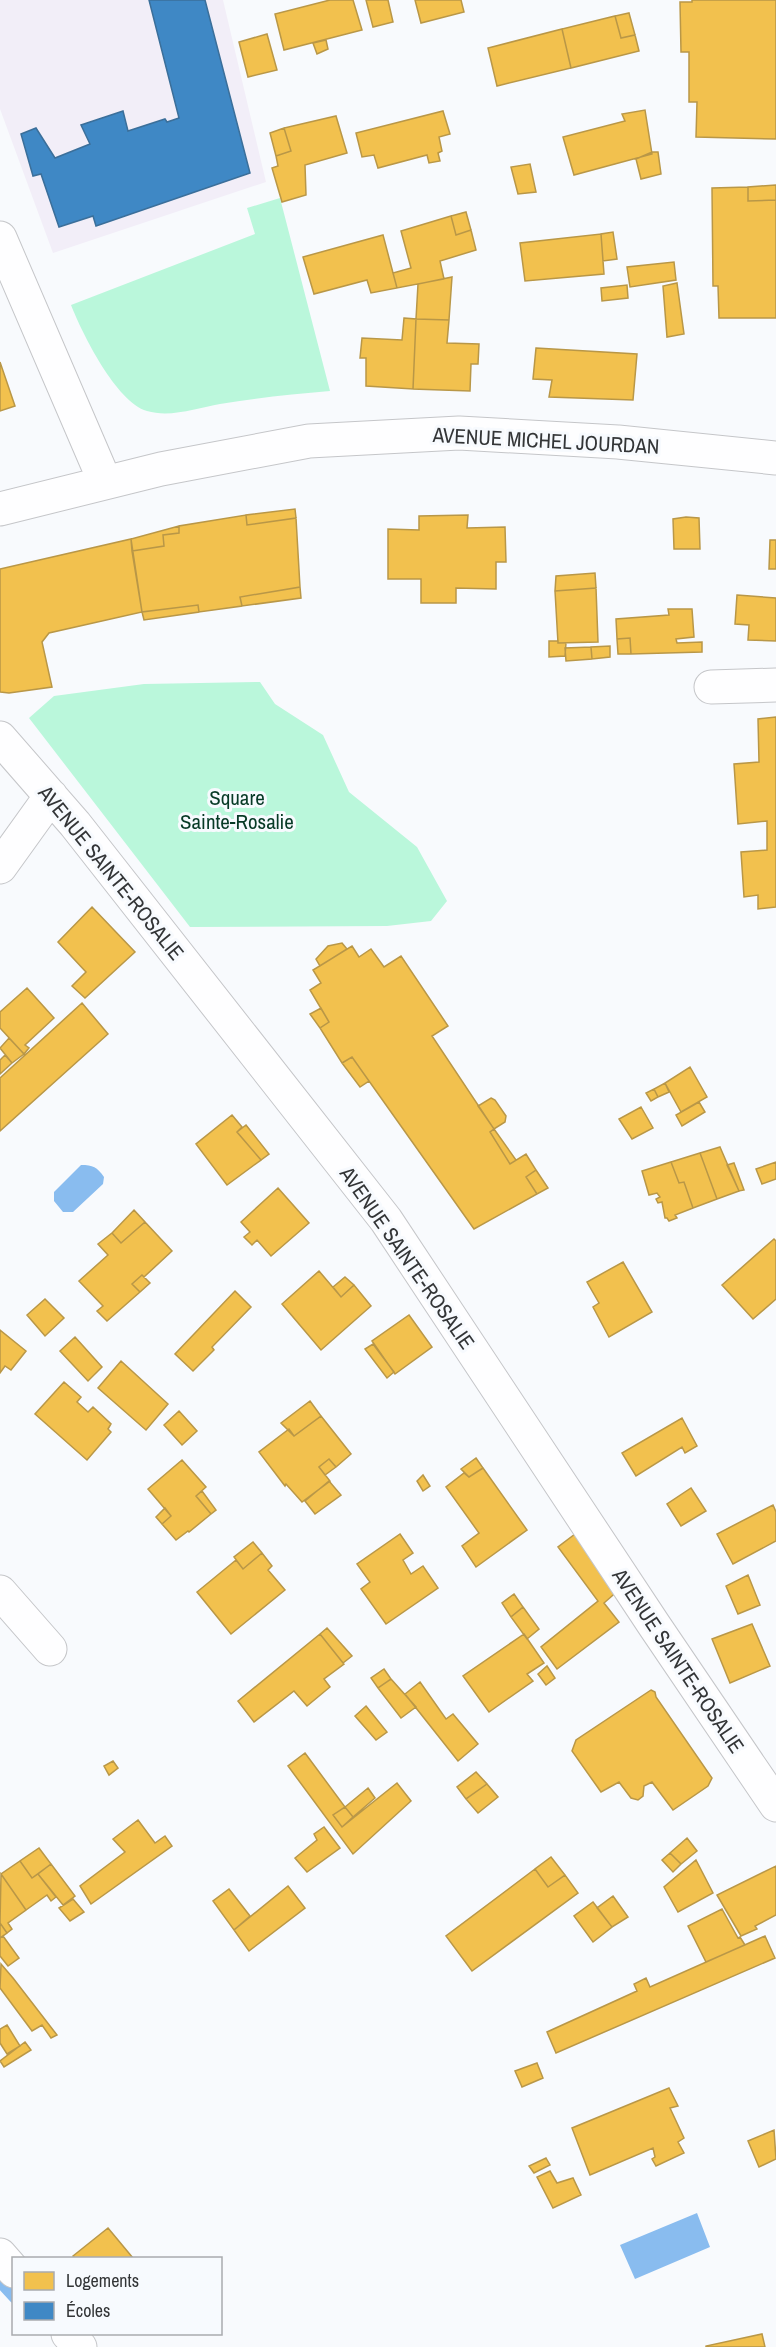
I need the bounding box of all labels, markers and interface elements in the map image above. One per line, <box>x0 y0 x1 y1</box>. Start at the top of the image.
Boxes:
street label: AVENUE MICHEL JOURDAN <box>431 420 660 461</box>
street label: AVENUE SAINTE-ROSALIE <box>31 778 191 966</box>
park label: Square Sainte-Rosalie <box>180 783 294 836</box>
street label: AVENUE SAINTE-ROSALIE <box>333 1160 482 1355</box>
street label: AVENUE SAINTE-ROSALIE <box>605 1562 751 1759</box>
legend <box>12 2257 222 2335</box>
text: Logements <box>66 2268 139 2293</box>
text: Écoles <box>66 2298 110 2323</box>

